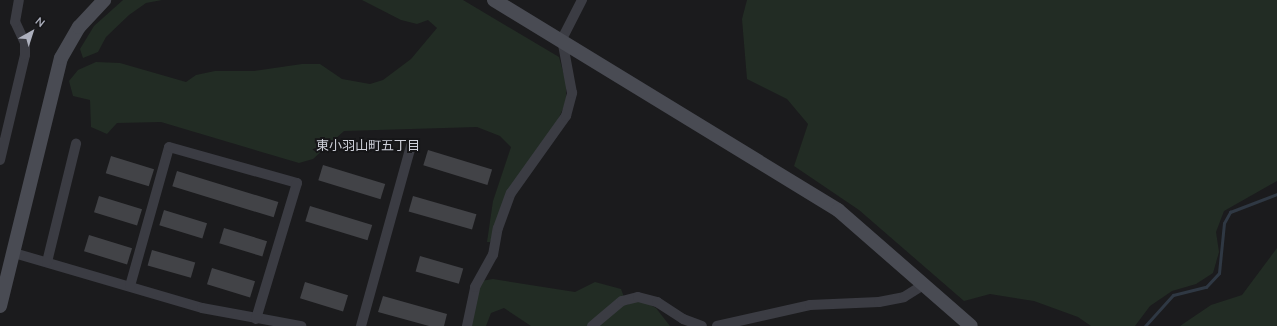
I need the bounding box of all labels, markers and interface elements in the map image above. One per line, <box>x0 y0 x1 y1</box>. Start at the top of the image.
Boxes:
north arrow <box>12 12 52 52</box>
text: N <box>32 14 48 31</box>
district label: 東小羽山町五丁目 <box>316 138 420 154</box>

